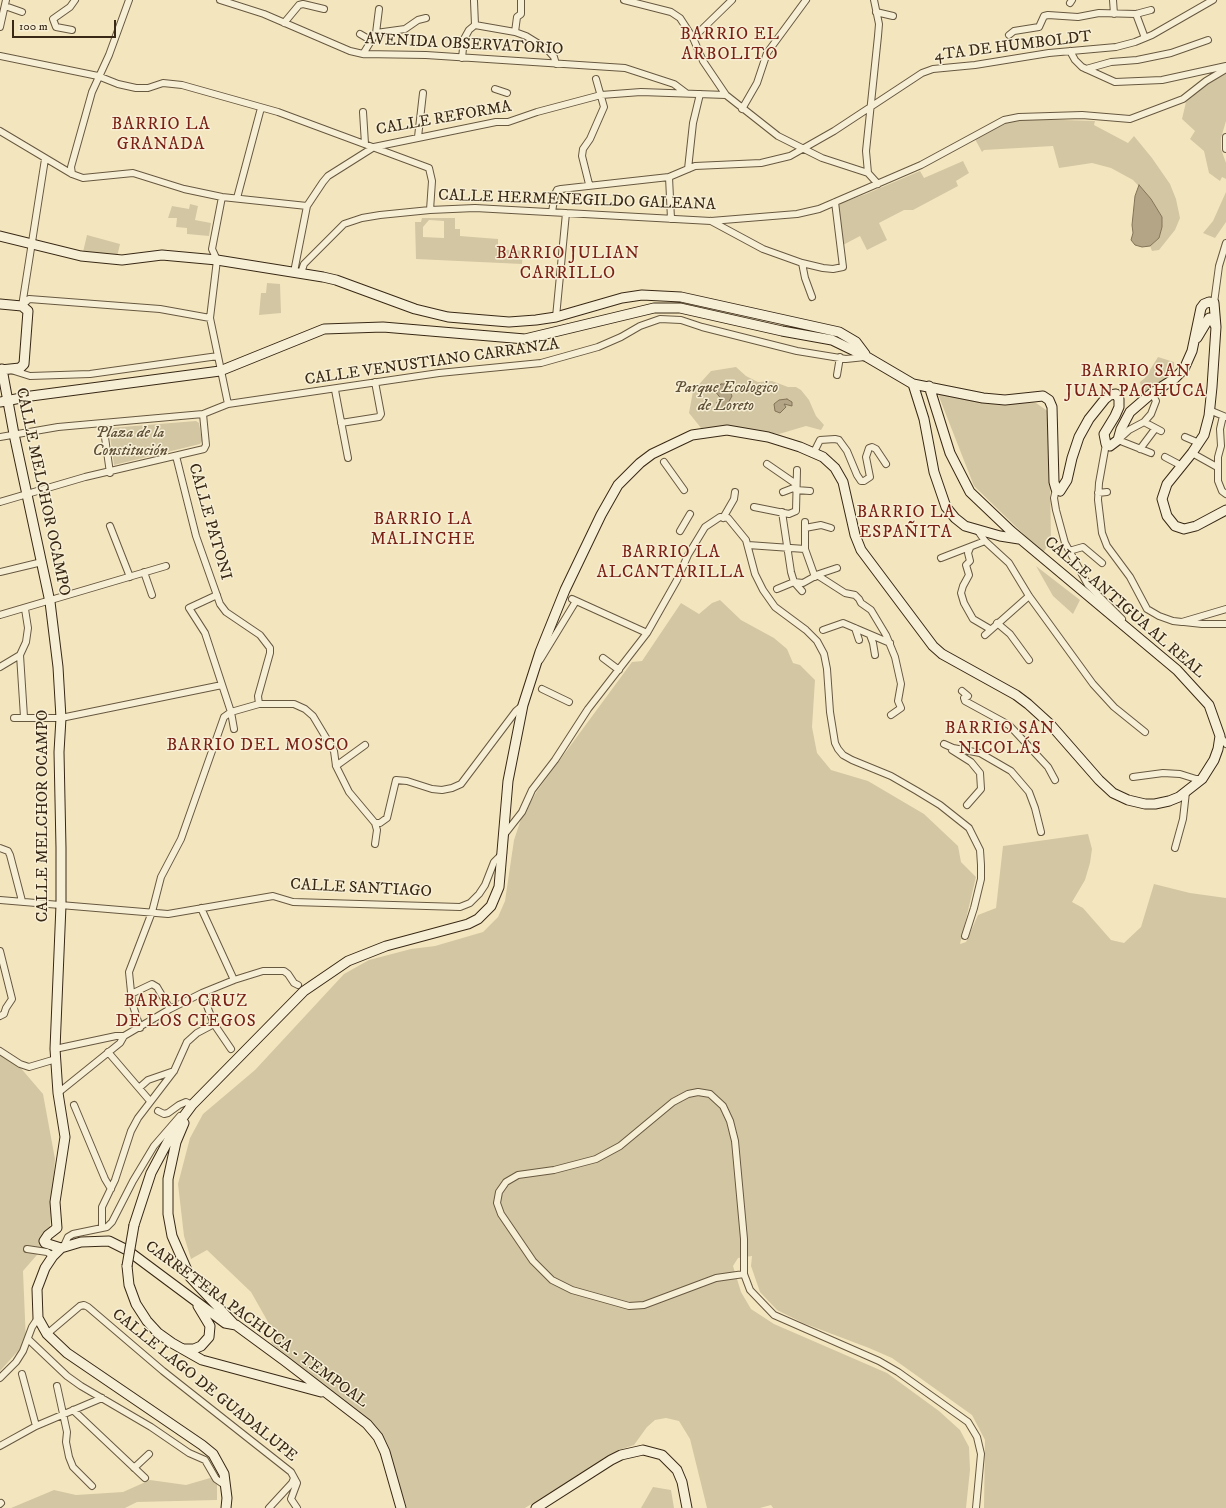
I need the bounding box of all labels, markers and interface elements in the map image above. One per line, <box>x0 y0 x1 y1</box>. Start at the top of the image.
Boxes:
scale bar <box>14 12 118 38</box>
text: 100 m <box>19 19 48 34</box>
district label: BARRIO EL ARBOLITO <box>680 25 780 65</box>
street label: 4TA DE HUMBOLDT <box>933 28 1093 66</box>
street label: AVENIDA OBSERVATORIO <box>364 30 564 60</box>
street label: CALLE REFORMA <box>375 98 513 140</box>
district label: BARRIO LA GRANADA <box>111 115 211 155</box>
street label: CALLE HERMENEGILDO GALEANA <box>438 187 716 215</box>
district label: BARRIO JULIAN CARRILLO <box>496 244 640 284</box>
street label: CALLE VENUSTIANO CARRANZA <box>304 336 560 390</box>
district label: BARRIO SAN JUAN PACHUCA <box>1066 362 1206 402</box>
park label: Parque Ecologico de Loreto <box>674 379 778 417</box>
street label: CALLE MELCHOR OCAMPO <box>10 386 74 598</box>
park label: Plaza de la Constitución <box>92 424 168 462</box>
street label: CALLE PATONI <box>183 462 235 582</box>
district label: BARRIO LA ESPAÑITA <box>856 503 956 543</box>
district label: BARRIO LA MALINCHE <box>370 510 476 550</box>
street label: CALLE ANTIGUA AL REAL <box>1040 533 1208 683</box>
district label: BARRIO LA ALCANTARILLA <box>597 543 745 583</box>
street label: CALLE MELCHOR OCAMPO <box>34 710 54 922</box>
district label: BARRIO SAN NICOLÁS <box>945 719 1055 759</box>
district label: BARRIO DEL MOSCO <box>167 736 349 756</box>
street label: CALLE SANTIAGO <box>290 876 432 902</box>
district label: BARRIO CRUZ DE LOS CIEGOS <box>115 992 257 1032</box>
street label: CARRETERA PACHUCA - TEMPOAL <box>141 1238 371 1412</box>
street label: CALLE LAGO DE GUADALUPE <box>108 1305 300 1467</box>

